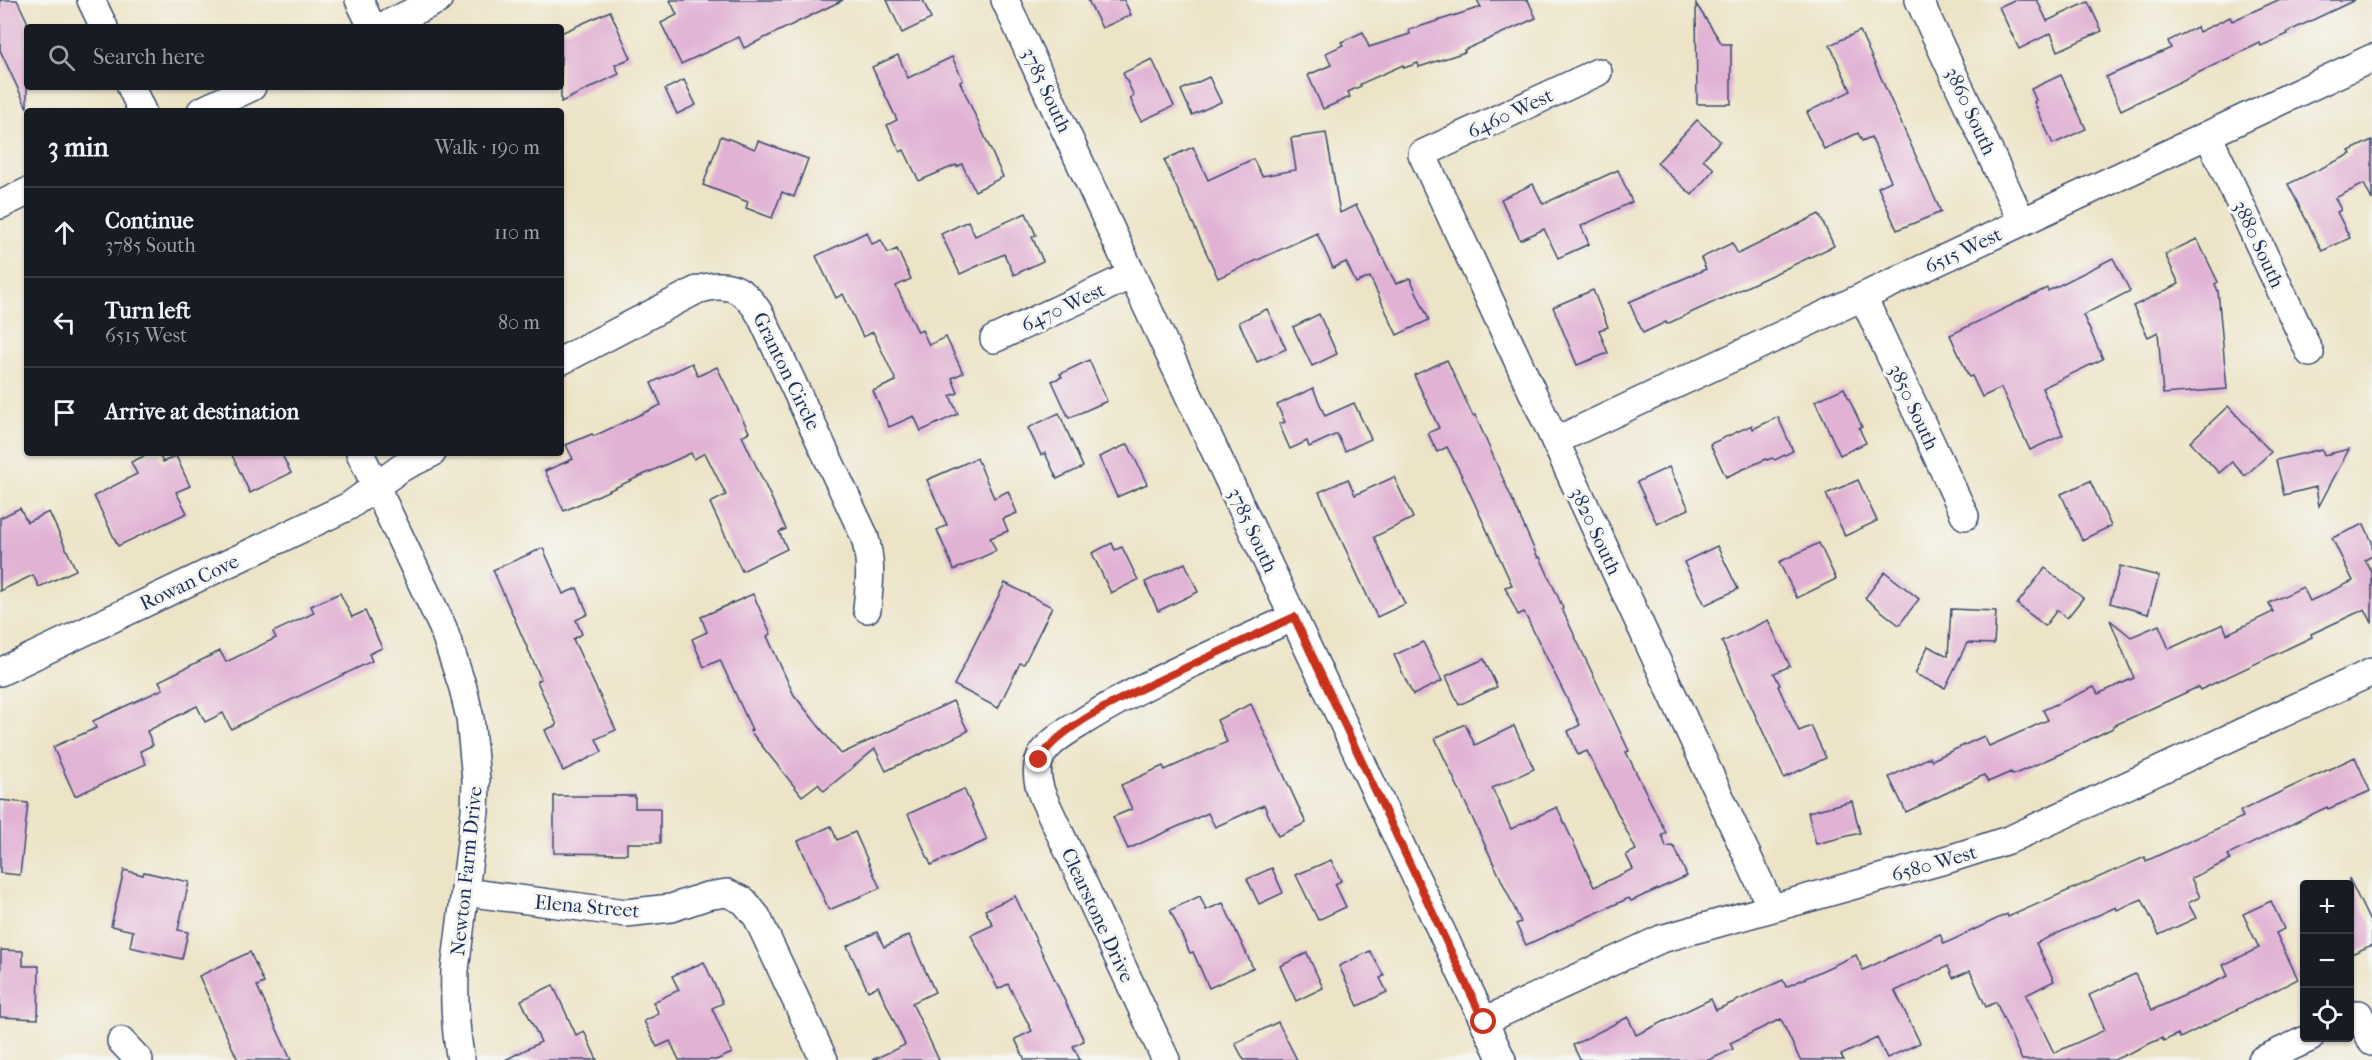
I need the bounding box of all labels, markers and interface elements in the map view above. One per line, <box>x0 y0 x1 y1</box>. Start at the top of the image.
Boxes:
search box <box>24 24 564 90</box>
icon: search <box>45 41 78 74</box>
text: Search here <box>93 44 205 70</box>
street label: 3785 South <box>1017 44 1076 137</box>
street label: 3860 South <box>1940 64 2001 160</box>
street label: 6460 West <box>1464 84 1557 143</box>
text: 3 min <box>48 132 109 163</box>
text: Walk · 190 m <box>434 136 540 159</box>
street label: 3880 South <box>2228 197 2289 292</box>
text: Continue <box>105 208 194 234</box>
icon: ahead <box>48 216 81 249</box>
text: 110 m <box>494 221 540 244</box>
street label: 6515 West <box>1921 223 2005 278</box>
text: 3785 South <box>105 234 196 257</box>
street label: 6470 West <box>1018 278 1109 337</box>
text: Turn left <box>105 298 191 324</box>
icon: left <box>48 306 81 339</box>
street label: Granton Circle <box>748 309 825 434</box>
text: 80 m <box>498 311 540 334</box>
text: 6515 West <box>105 324 187 347</box>
street label: 3850 South <box>1884 361 1944 454</box>
icon: arrive <box>48 396 81 429</box>
text: Arrive at destination <box>105 399 299 425</box>
street label: 3785 South <box>1223 484 1282 577</box>
street label: 3820 South <box>1565 484 1626 579</box>
street label: Rowan Cove <box>136 549 242 615</box>
route end <box>1025 746 1051 772</box>
street label: Newton Farm Drive <box>446 785 487 957</box>
street label: 6580 West <box>1889 840 1979 887</box>
street label: Clearstone Drive <box>1056 844 1139 986</box>
map controls <box>2300 880 2354 1042</box>
button: + <box>2300 880 2354 934</box>
street label: Elena Street <box>533 890 640 923</box>
button: − <box>2300 934 2354 988</box>
button: locate <box>2300 988 2354 1042</box>
route start <box>1470 1008 1496 1034</box>

